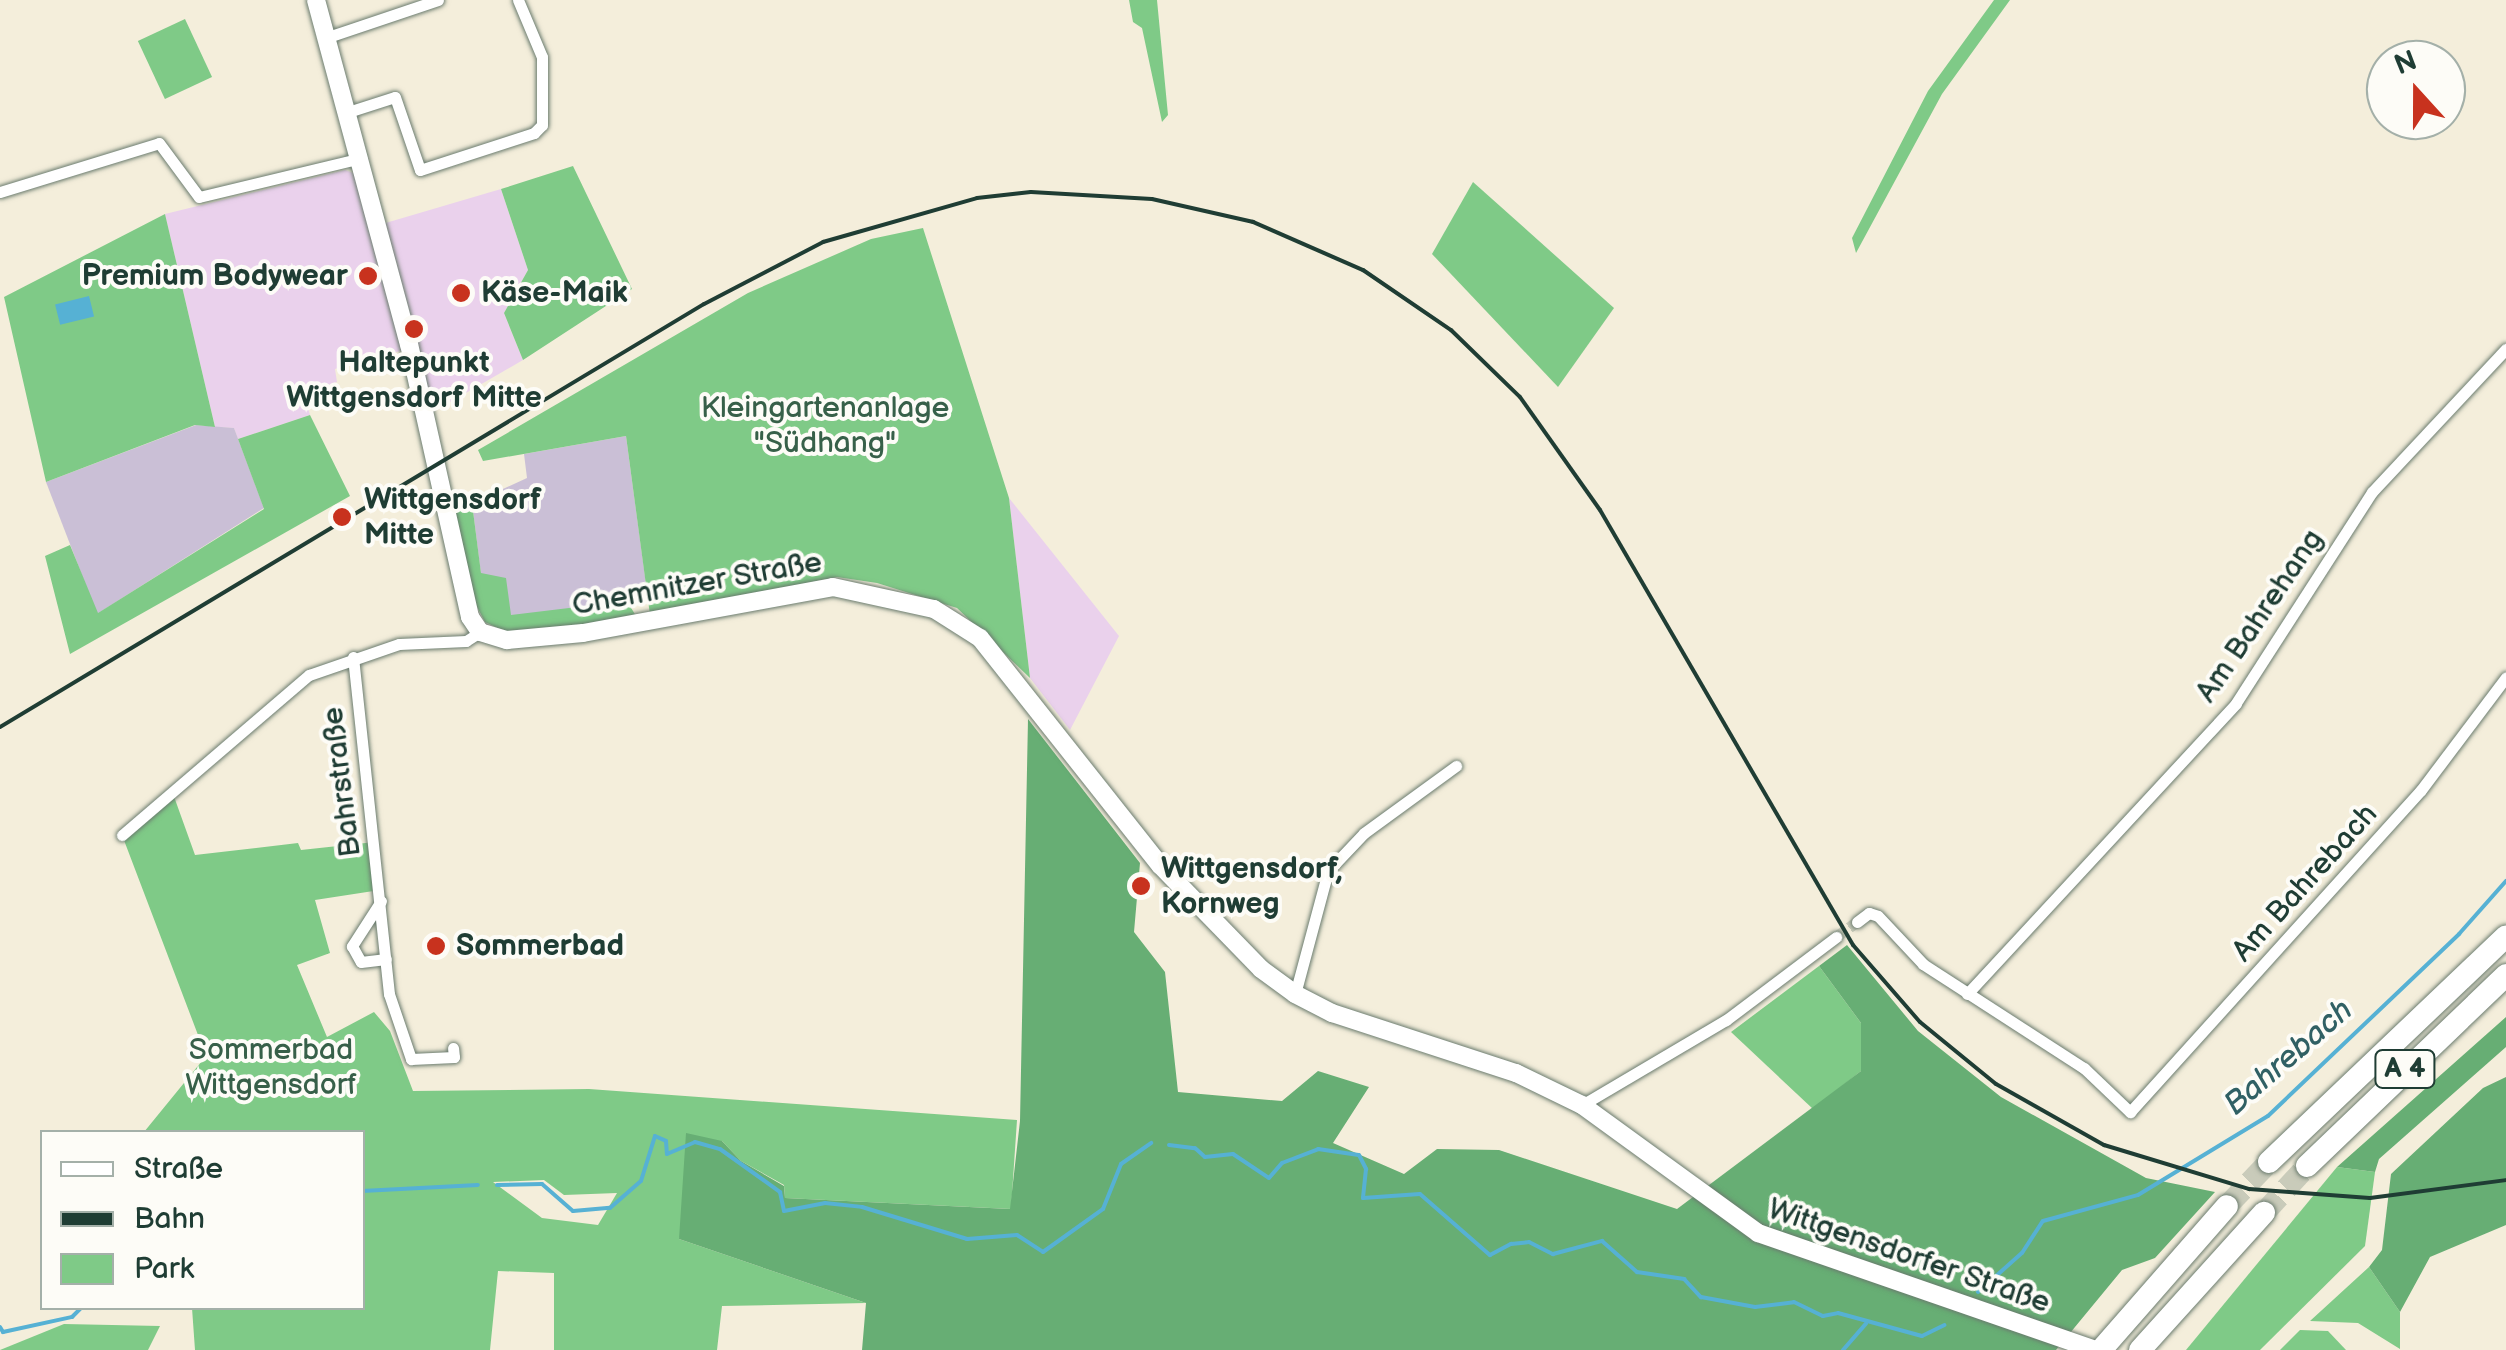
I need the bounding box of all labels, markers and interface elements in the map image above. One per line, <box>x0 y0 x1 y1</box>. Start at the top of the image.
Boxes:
north arrow <box>2366 40 2466 140</box>
text: N <box>2390 44 2422 83</box>
place label: Premium Bodywear <box>82 258 348 294</box>
marker: Premium Bodywear <box>357 265 379 287</box>
place label: Käse-Maik <box>481 275 628 311</box>
marker: Käse-Maik <box>450 282 472 304</box>
marker: Haltepunkt Wittgensdorf Mitte <box>403 318 425 340</box>
place label: Haltepunkt Wittgensdorf Mitte <box>286 345 542 416</box>
park label: Kleingartenanlage "Südhang" <box>701 390 949 460</box>
place label: Wittgensdorf Mitte <box>364 482 541 552</box>
marker: Wittgensdorf Mitte <box>329 504 355 530</box>
street label: Am Bahrehang <box>2189 523 2331 709</box>
street label: Chemnitzer Straße <box>569 544 825 624</box>
street label: Bahrstraße <box>315 705 369 859</box>
street label: Am Bahrebach <box>2225 797 2385 969</box>
place label: Wittgensdorf, Kornweg <box>1161 851 1343 922</box>
marker: Wittgensdorf, Kornweg <box>1130 875 1152 897</box>
place label: Sommerbad <box>456 928 624 964</box>
marker: Sommerbad <box>425 935 447 957</box>
water label: Bahrebach <box>2217 992 2361 1124</box>
park label: Sommerbad Wittgensdorf <box>185 1032 357 1102</box>
road number: A 4 <box>2372 1046 2438 1092</box>
legend <box>40 1130 365 1310</box>
text: Straße <box>134 1151 223 1187</box>
street label: Wittgensdorfer Straße <box>1763 1191 2055 1321</box>
text: Bahn <box>134 1201 205 1237</box>
text: Park <box>134 1251 194 1287</box>

